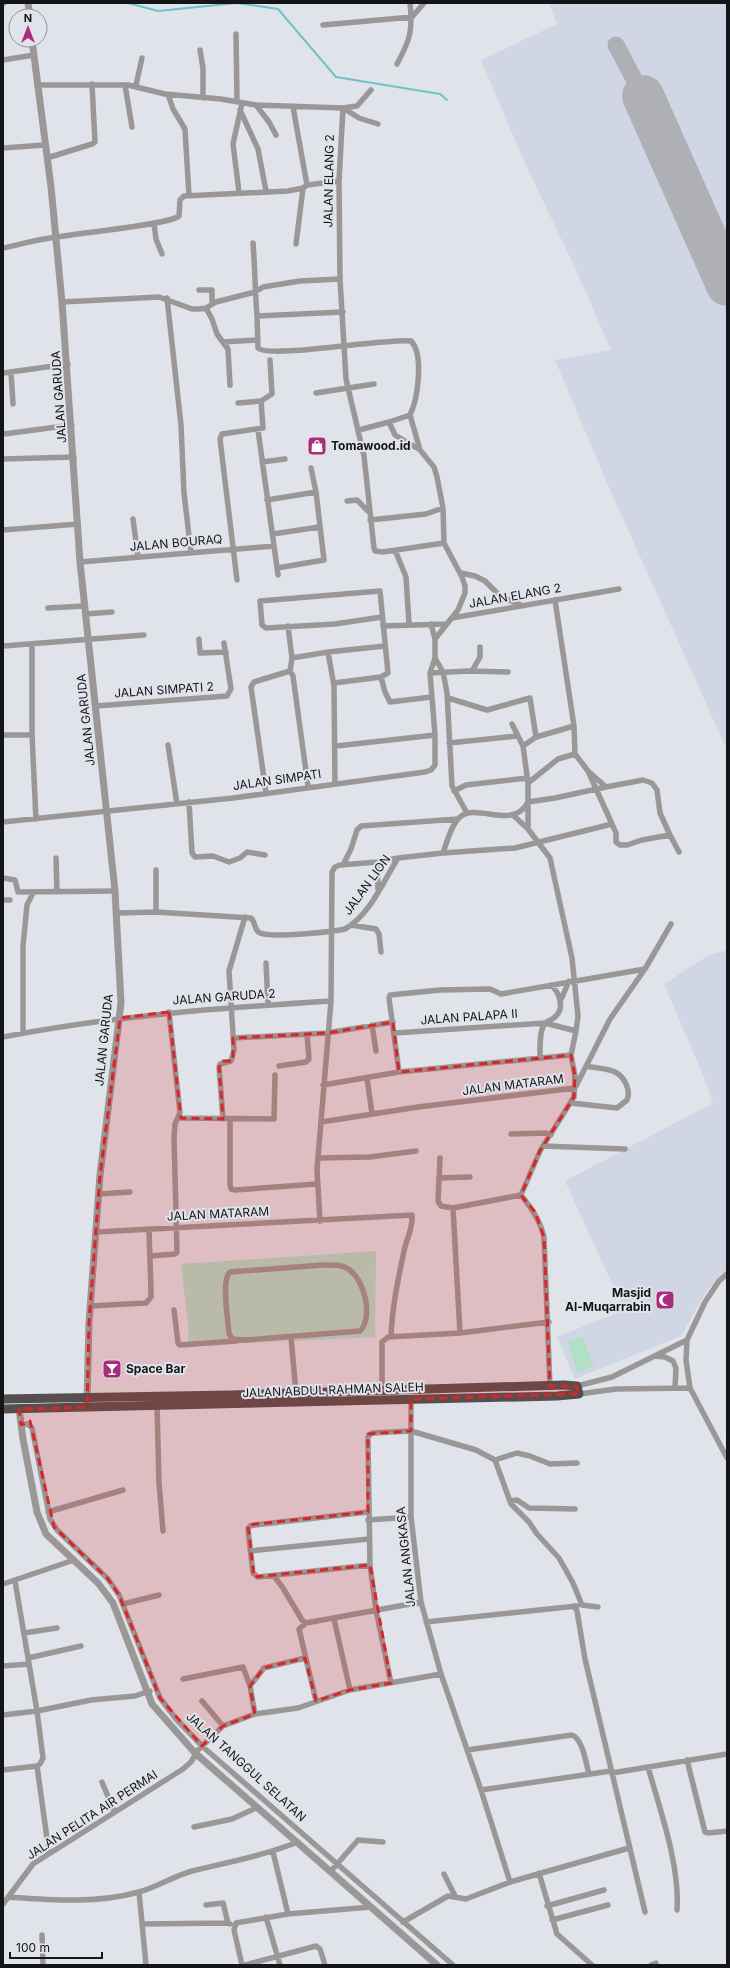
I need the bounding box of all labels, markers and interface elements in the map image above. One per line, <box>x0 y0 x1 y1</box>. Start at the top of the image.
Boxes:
north arrow <box>8 8 48 48</box>
text: N <box>24 11 32 25</box>
street label: JALAN ELANG 2 <box>320 134 337 228</box>
street label: JALAN GARUDA <box>48 350 69 444</box>
shop icon: Tomawood.id <box>306 435 328 457</box>
place label: Tomawood.id <box>331 438 411 453</box>
street label: JALAN BOURAQ <box>129 531 223 554</box>
street label: JALAN ELANG 2 <box>468 580 562 611</box>
street label: JALAN GARUDA <box>73 673 98 767</box>
street label: JALAN SIMPATI 2 <box>114 679 214 700</box>
street label: JALAN SIMPATI <box>232 766 322 793</box>
street label: JALAN LION <box>340 852 393 918</box>
street label: JALAN GARUDA 2 <box>172 985 276 1008</box>
street label: JALAN GARUDA <box>91 993 116 1087</box>
street label: JALAN PALAPA II <box>420 1006 518 1027</box>
street label: JALAN MATARAM <box>461 1071 565 1098</box>
street label: JALAN MATARAM <box>166 1203 269 1224</box>
place label: Masjid Al-Muqarrabin <box>565 1285 651 1314</box>
mosque icon: Masjid Al-Muqarrabin <box>654 1289 676 1311</box>
bar icon: Space Bar <box>101 1358 123 1380</box>
place label: Space Bar <box>126 1361 185 1376</box>
street label: JALAN ABDUL RAHMAN SALEH <box>242 1379 424 1400</box>
street label: JALAN ANGKASA <box>393 1506 418 1608</box>
street label: JALAN TANGGUL SELATAN <box>183 1709 309 1825</box>
street label: JALAN PELITA AIR PERMAI <box>23 1767 160 1863</box>
scale bar <box>10 1934 102 1960</box>
text: 100 m <box>16 1940 50 1955</box>

